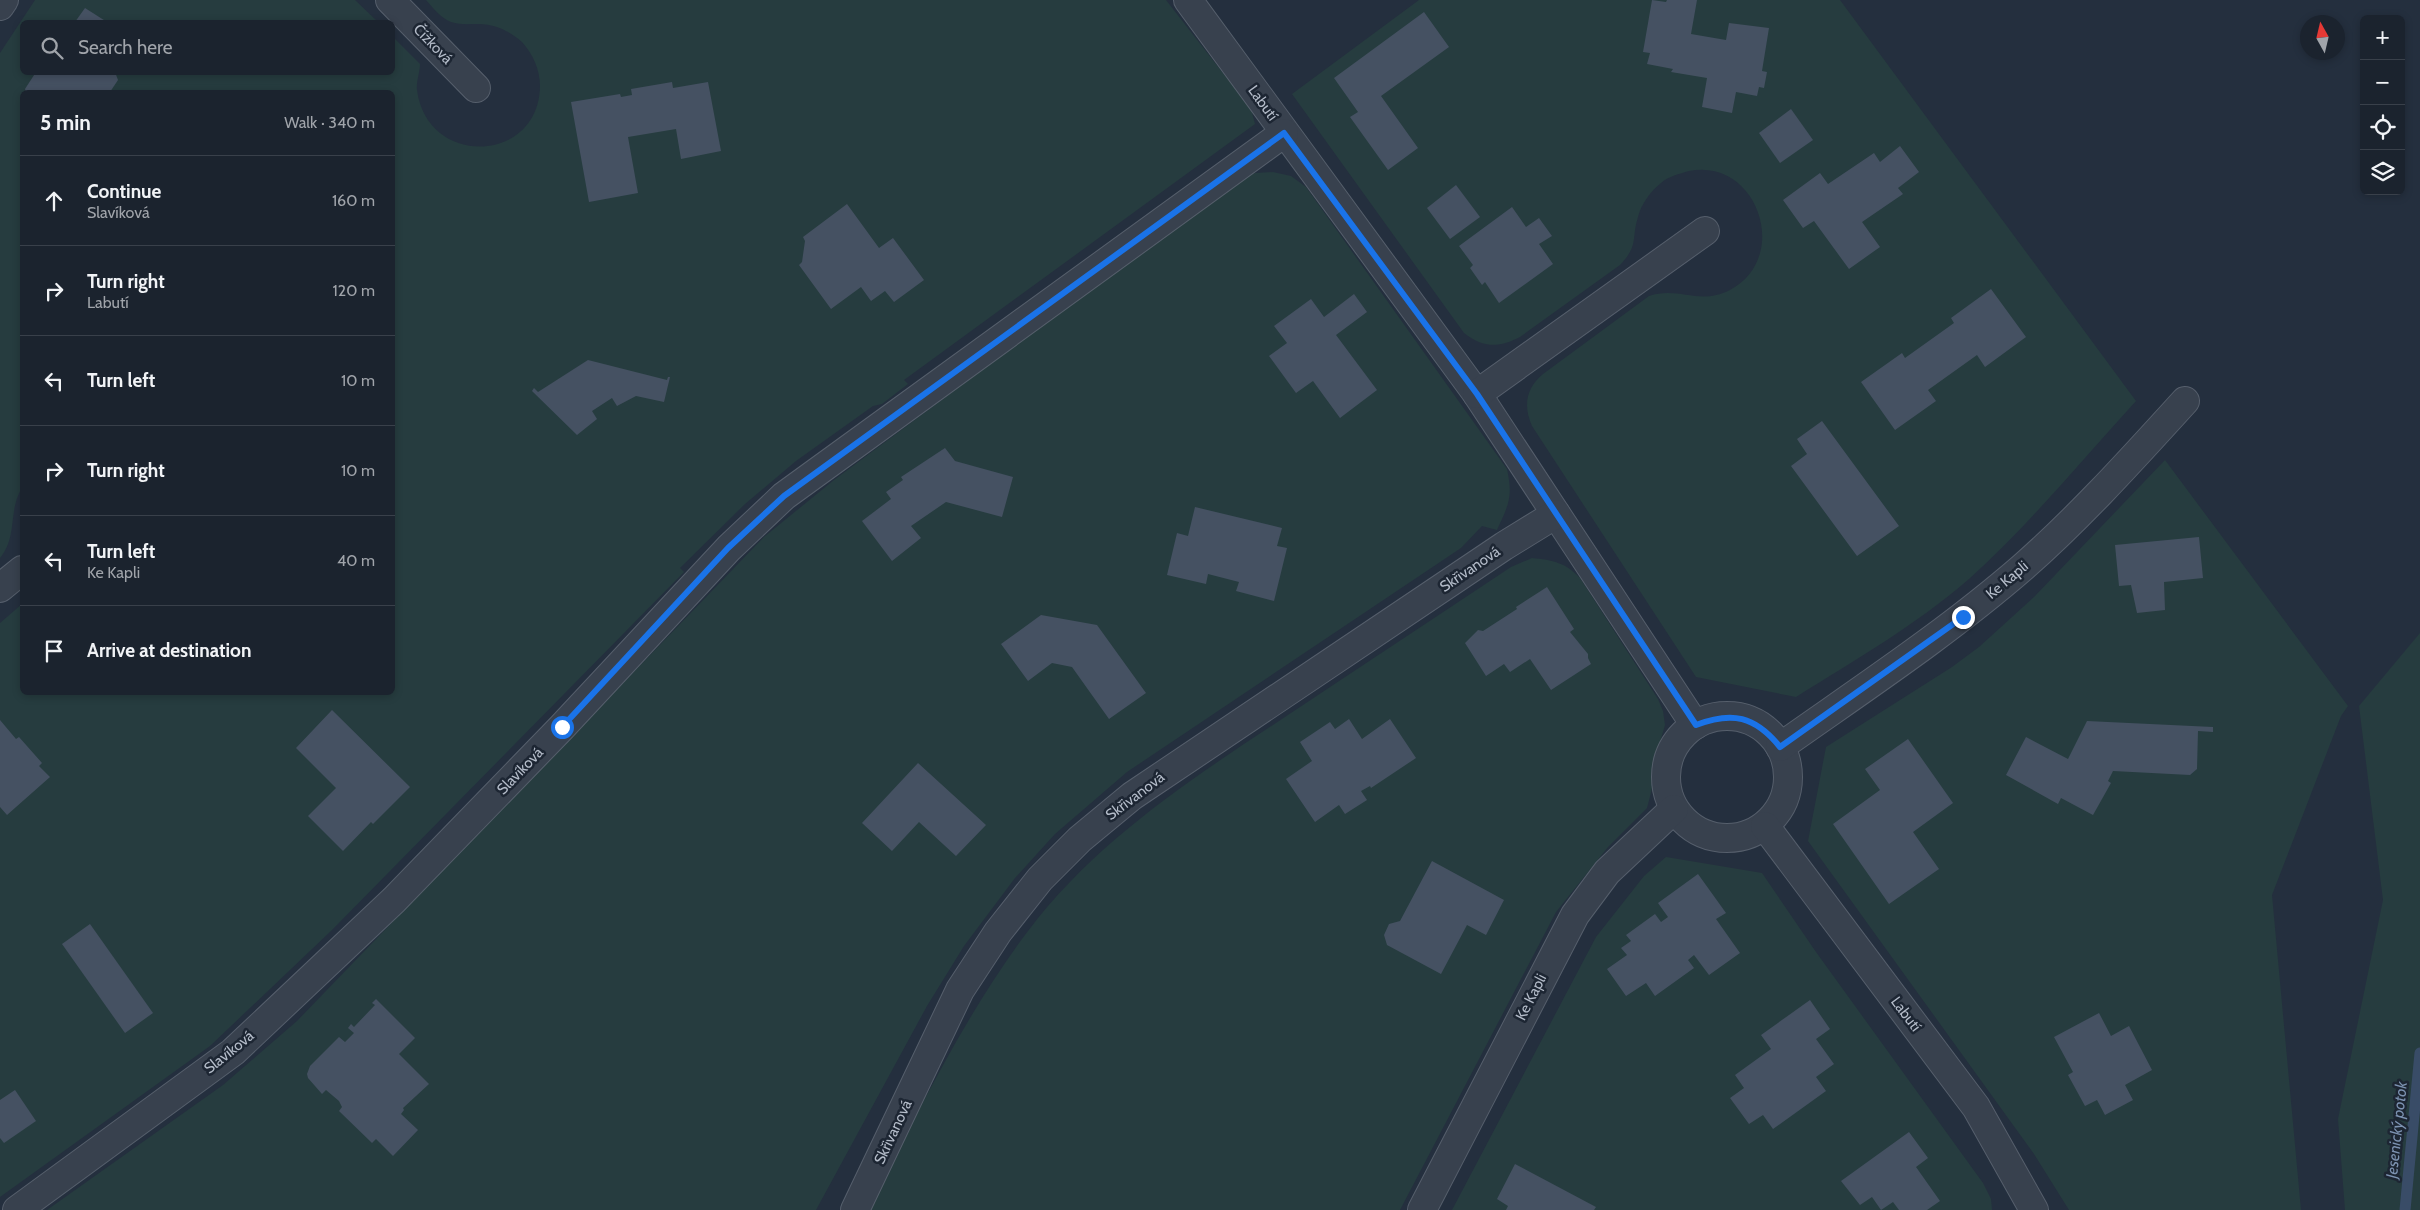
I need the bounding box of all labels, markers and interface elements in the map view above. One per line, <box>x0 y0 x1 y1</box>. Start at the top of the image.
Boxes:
north arrow <box>2300 15 2345 60</box>
map controls <box>2360 15 2405 195</box>
button: + <box>2360 15 2405 60</box>
search box <box>20 20 395 75</box>
street label: Čížková <box>410 20 458 68</box>
icon: search <box>38 34 66 62</box>
text: Search here <box>78 36 172 59</box>
button: − <box>2360 60 2405 105</box>
street label: Labutí <box>1244 82 1282 124</box>
button: locate <box>2360 105 2405 150</box>
text: 5 min <box>40 110 91 135</box>
text: Walk · 340 m <box>284 113 375 132</box>
button: layers <box>2360 150 2405 195</box>
text: Continue <box>87 180 161 203</box>
icon: ahead <box>40 187 68 215</box>
text: 160 m <box>332 191 375 210</box>
text: Slavíková <box>87 203 150 222</box>
text: Turn right <box>87 270 165 293</box>
icon: right <box>40 277 68 305</box>
text: 120 m <box>333 281 375 300</box>
text: Labutí <box>87 293 129 312</box>
icon: left <box>40 367 68 395</box>
text: Turn left <box>87 369 155 392</box>
text: 10 m <box>341 371 375 390</box>
icon: right <box>40 457 68 485</box>
text: Turn right <box>87 459 165 482</box>
text: 10 m <box>341 461 375 480</box>
text: Turn left <box>87 540 155 563</box>
street label: Skřivanová <box>1436 542 1504 596</box>
icon: left <box>40 547 68 575</box>
text: 40 m <box>337 551 375 570</box>
street label: Ke Kapli <box>1982 557 2032 603</box>
text: Ke Kapli <box>87 563 140 582</box>
route end <box>1952 606 1975 629</box>
icon: arrive <box>40 637 68 665</box>
text: Arrive at destination <box>87 639 251 662</box>
route start <box>551 716 574 739</box>
street label: Slavíková <box>493 743 547 798</box>
street label: Skřivanová <box>1102 768 1169 824</box>
street label: Ke Kapli <box>1512 971 1550 1023</box>
street label: Labutí <box>1887 993 1925 1035</box>
street label: Slavíková <box>201 1026 258 1077</box>
water label: Jesenický potok <box>2382 1080 2411 1181</box>
street label: Skřivanová <box>870 1096 916 1167</box>

